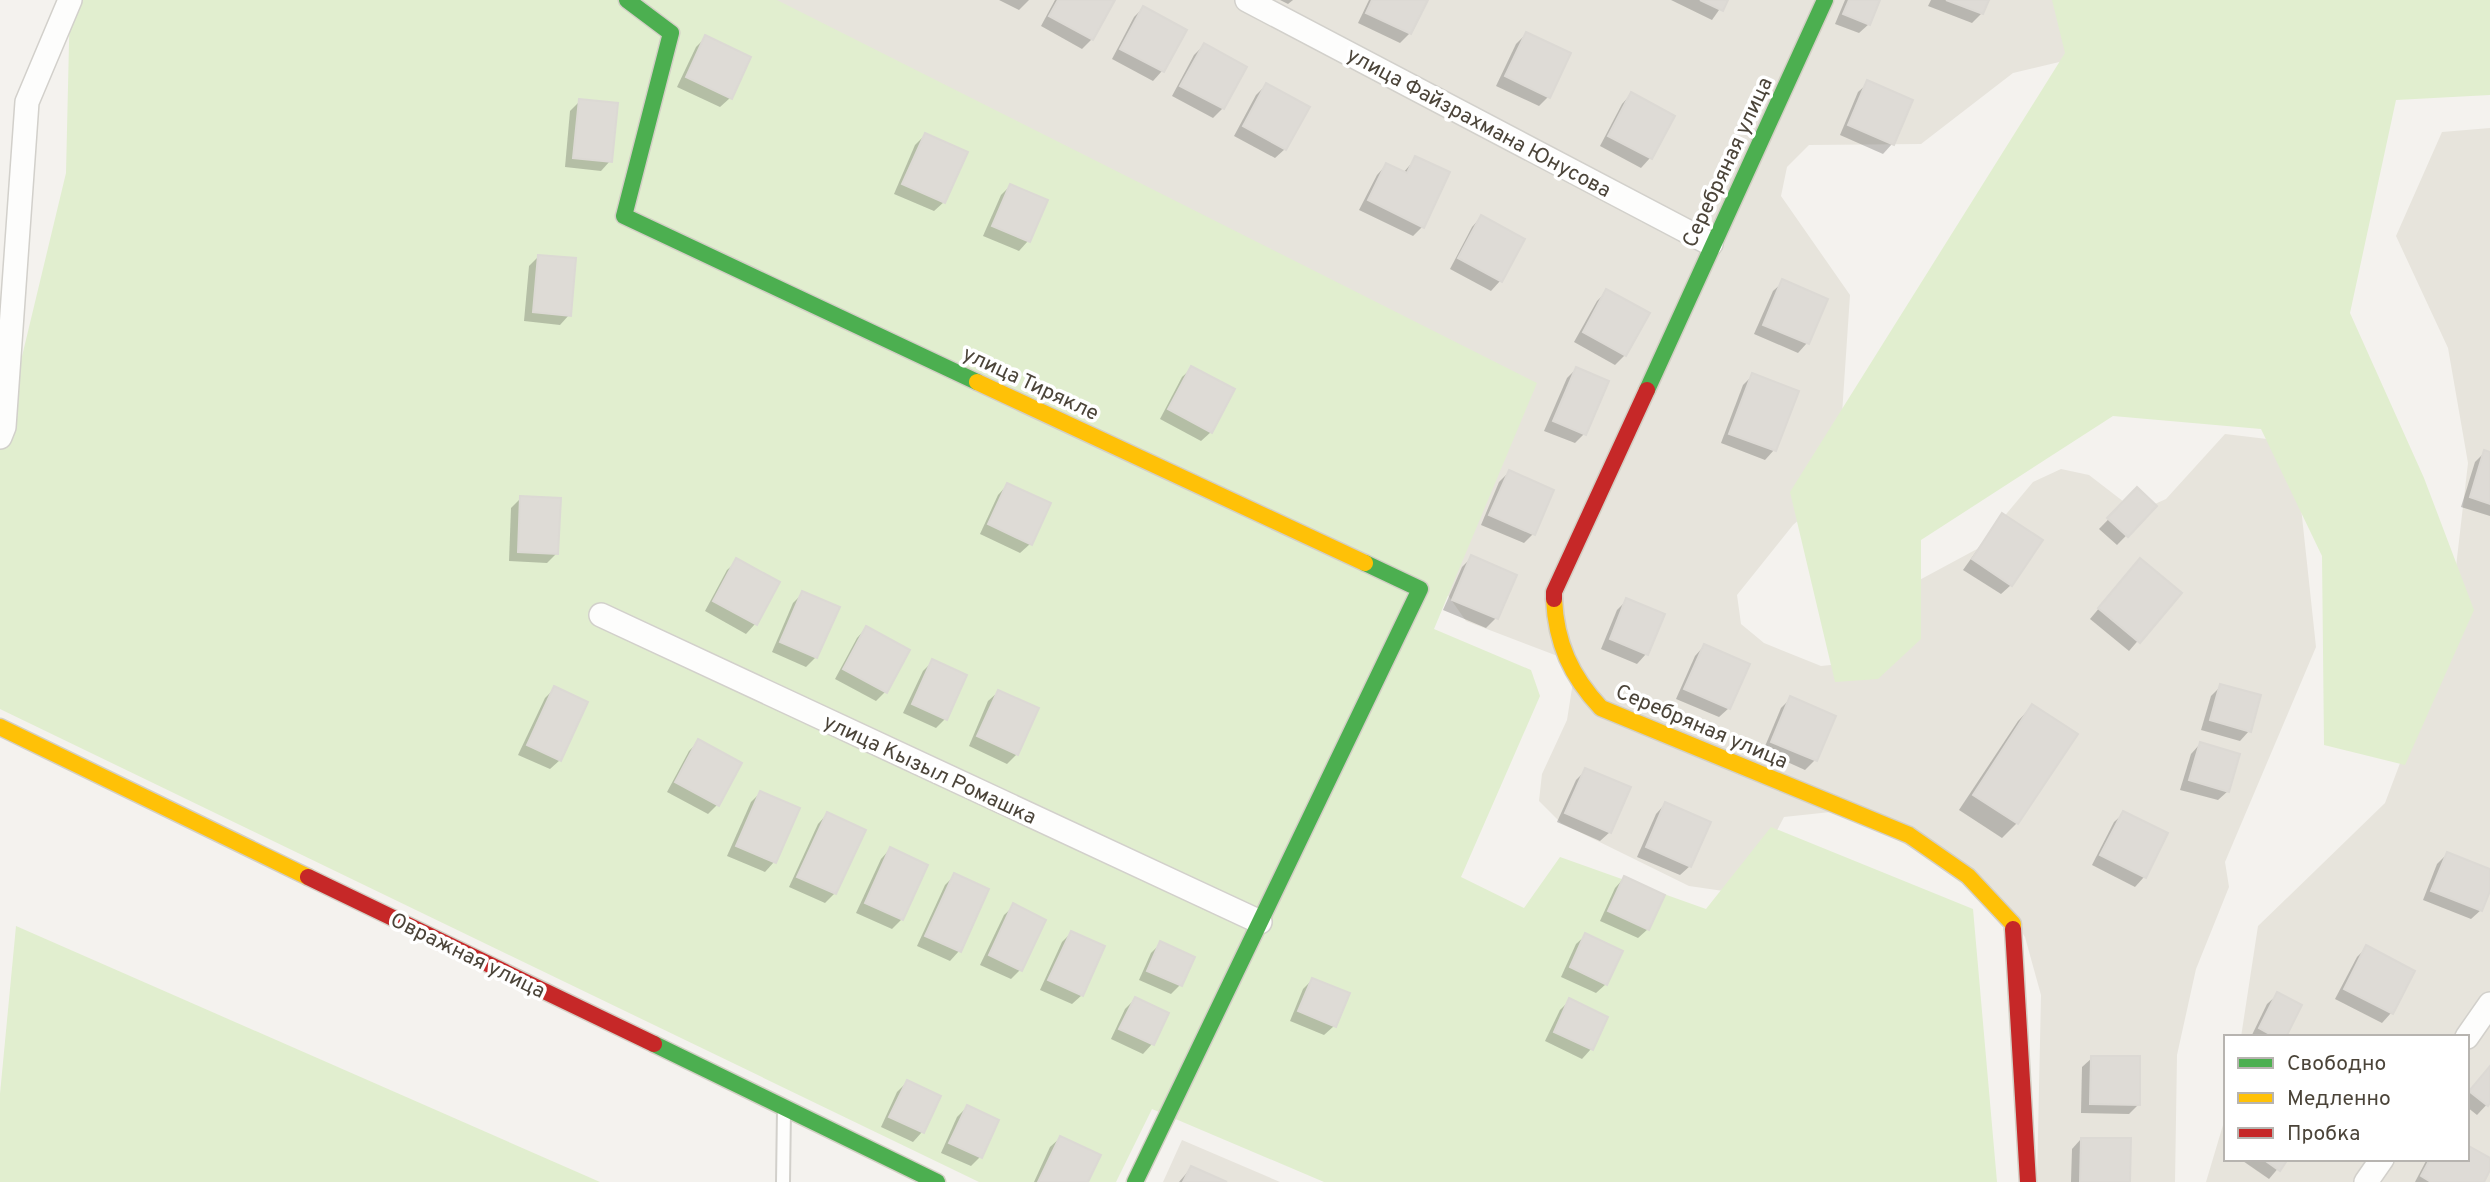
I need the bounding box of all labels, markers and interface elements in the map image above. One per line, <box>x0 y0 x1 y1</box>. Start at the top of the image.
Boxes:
street label: улица Файзрахмана Юнусова <box>1341 42 1615 205</box>
street label: Серебряная улица <box>1677 73 1780 252</box>
street label: улица Тирякле <box>958 341 1103 428</box>
street label: Серебряная улица <box>1611 679 1792 776</box>
street label: улица Кызыл Ромашка <box>819 709 1040 832</box>
street label: Овражная улица <box>385 907 549 1006</box>
legend <box>2224 1035 2469 1161</box>
text: Свободно <box>2287 1051 2386 1078</box>
text: Медленно <box>2287 1086 2391 1113</box>
text: Пробка <box>2287 1121 2360 1148</box>

